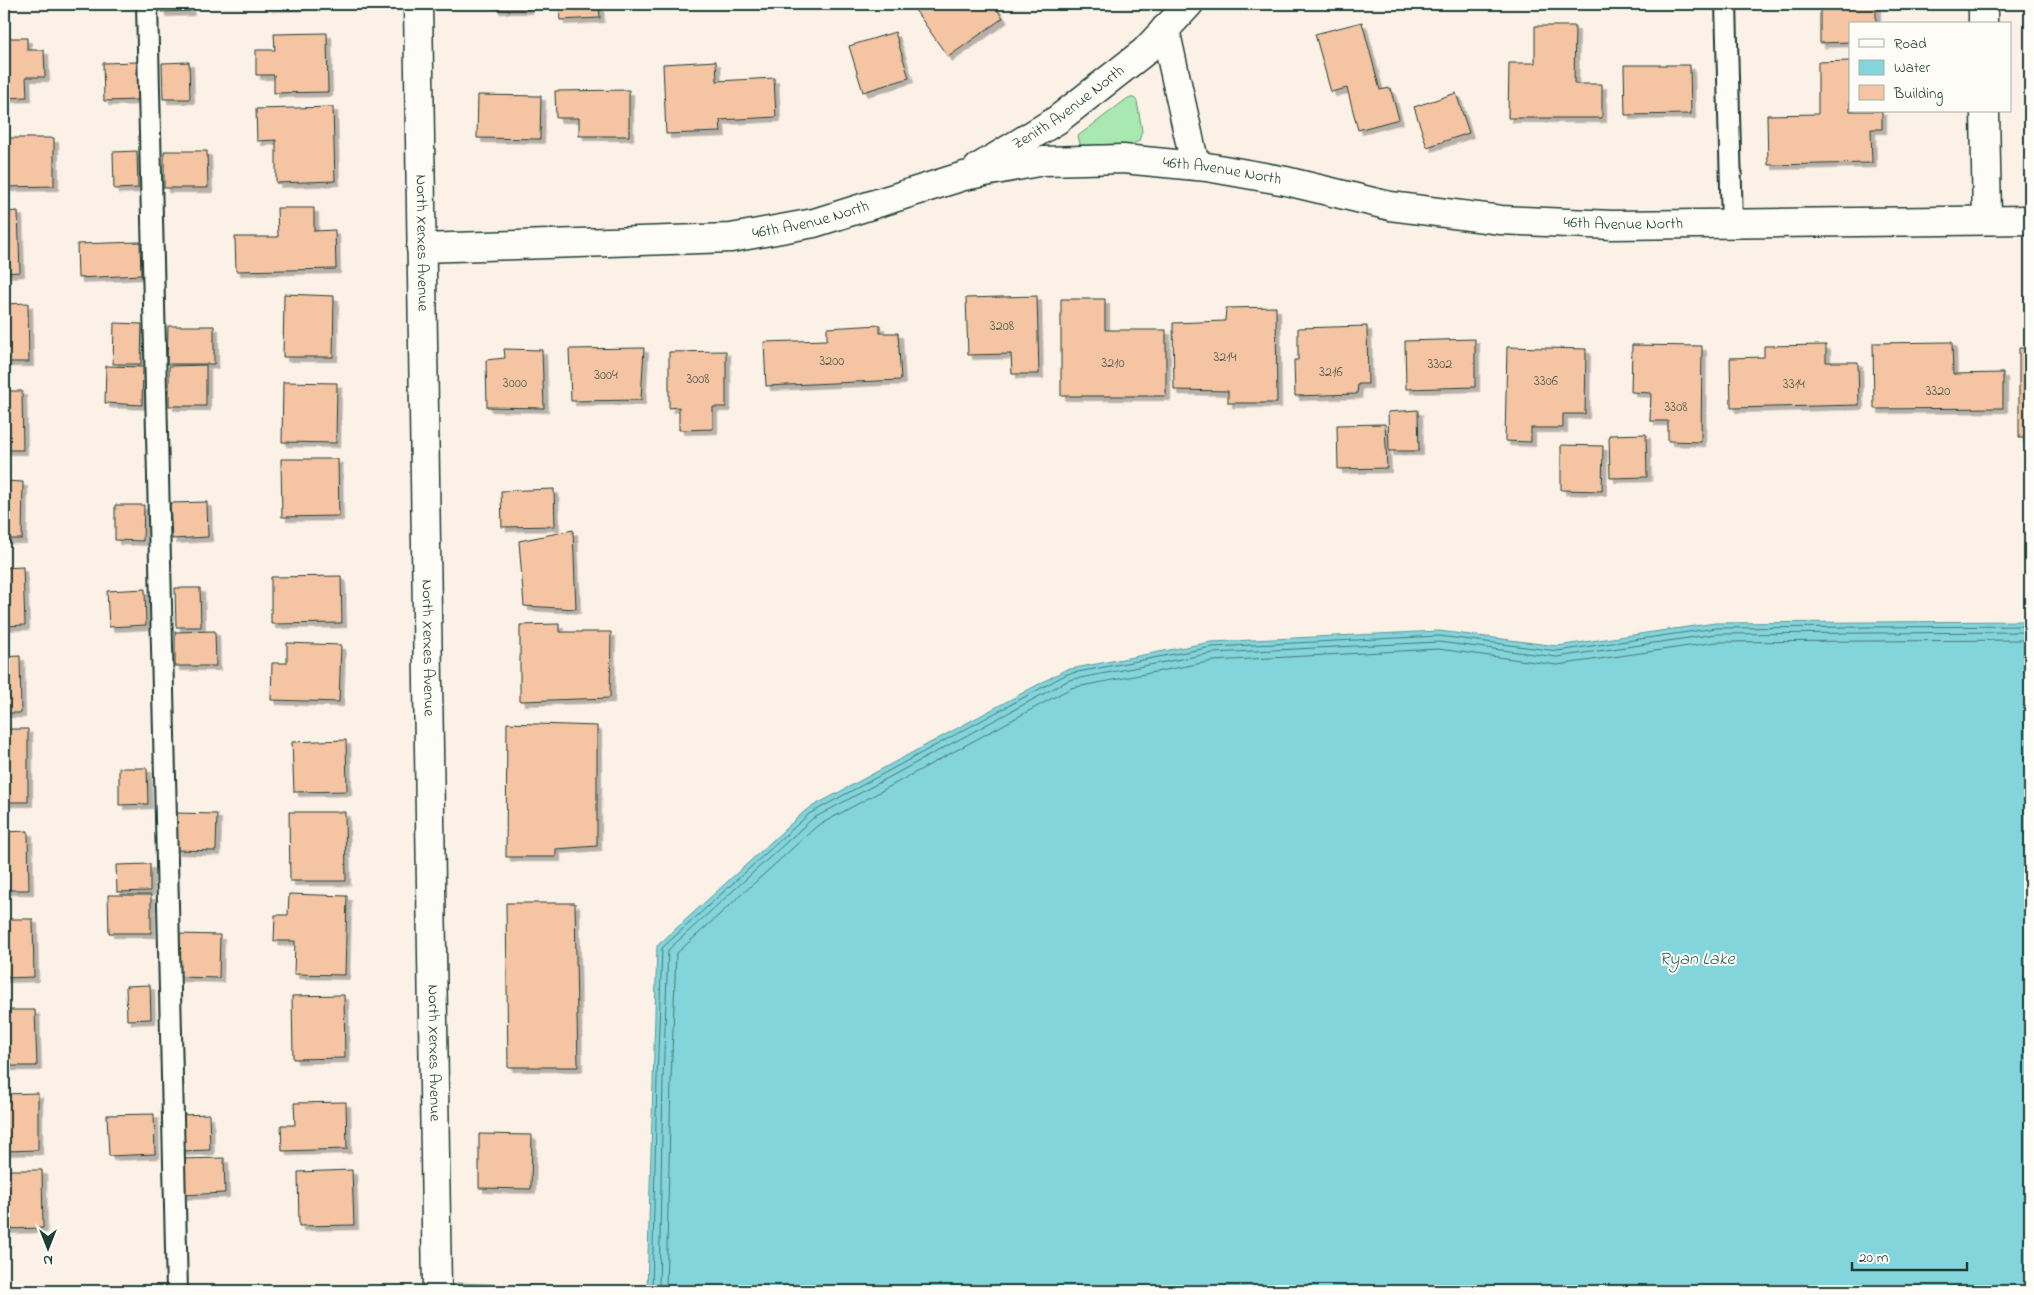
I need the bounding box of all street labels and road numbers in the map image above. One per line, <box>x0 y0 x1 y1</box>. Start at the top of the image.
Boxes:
street label: Zenith Avenue North <box>1008 59 1130 156</box>
street label: 46th Avenue North <box>1162 151 1283 192</box>
street label: North Xerxes Avenue <box>409 174 435 312</box>
street label: 46th Avenue North <box>751 194 872 246</box>
street label: 46th Avenue North <box>1563 211 1683 237</box>
street label: North Xerxes Avenue <box>414 579 441 717</box>
street label: North Xerxes Avenue <box>420 984 447 1122</box>

